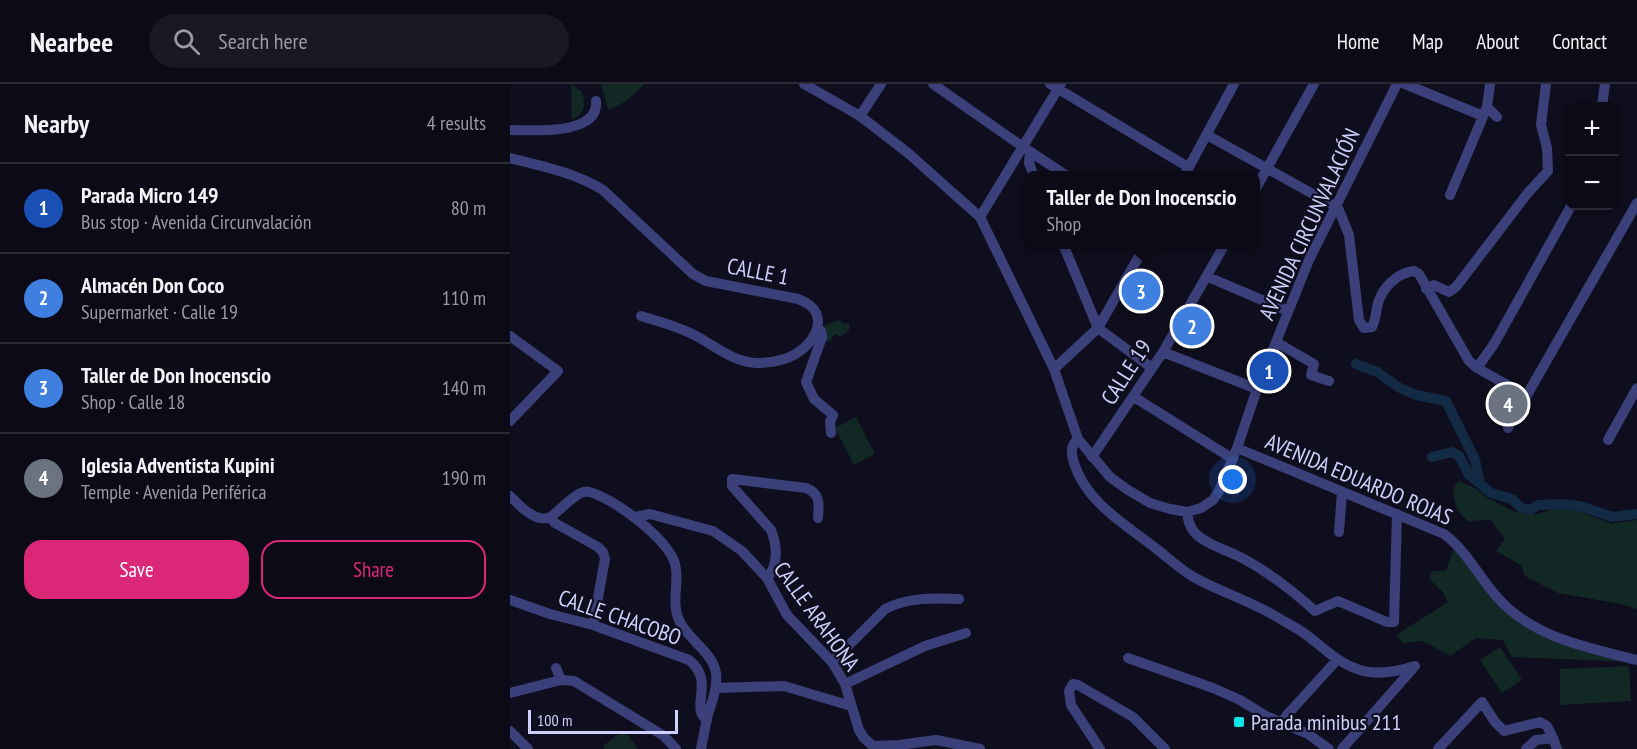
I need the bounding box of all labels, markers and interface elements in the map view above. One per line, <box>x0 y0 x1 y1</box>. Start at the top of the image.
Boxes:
search box <box>149 14 569 68</box>
text: Nearbee <box>30 23 113 60</box>
icon: search <box>170 25 203 58</box>
text: Search here <box>218 27 308 55</box>
text: Home <box>1337 28 1379 55</box>
text: Map <box>1412 28 1443 55</box>
text: About <box>1476 28 1519 55</box>
text: Contact <box>1552 28 1607 55</box>
map controls <box>1565 102 1619 210</box>
button: + <box>1565 102 1619 156</box>
text: Nearby <box>24 107 89 140</box>
text: 4 results <box>427 110 486 136</box>
street label: AVENIDA CIRCUNVALACIÓN <box>1252 124 1366 324</box>
button: − <box>1565 156 1619 210</box>
popup <box>1023 171 1260 249</box>
text: Parada Micro 149 <box>81 181 219 209</box>
text: Taller de Don Inocenscio <box>1046 183 1237 211</box>
text: 1 <box>39 195 48 221</box>
text: 80 m <box>451 195 486 221</box>
text: Bus stop · Avenida Circunvalación <box>81 209 311 235</box>
text: Shop <box>1046 211 1081 237</box>
street label: CALLE 1 <box>725 251 791 291</box>
pin: 3 <box>1122 268 1160 314</box>
text: Almacén Don Coco <box>81 271 224 299</box>
text: 2 <box>39 285 48 311</box>
text: 110 m <box>442 285 486 311</box>
text: Supermarket · Calle 19 <box>81 299 238 325</box>
pin: 2 <box>1172 304 1212 348</box>
street label: CALLE 19 <box>1095 334 1157 410</box>
pin: 1 <box>1250 348 1288 394</box>
text: Taller de Don Inocenscio <box>81 361 271 389</box>
text: 3 <box>39 375 48 401</box>
text: 140 m <box>442 375 486 401</box>
pin: 4 <box>1488 382 1528 426</box>
text: Shop · Calle 18 <box>81 389 185 415</box>
street label: AVENIDA EDUARDO ROJAS <box>1261 427 1457 531</box>
text: Iglesia Adventista Kupini <box>81 451 275 479</box>
text: 4 <box>39 465 48 491</box>
text: 190 m <box>442 465 486 491</box>
your location <box>1218 465 1247 494</box>
text: Temple · Avenida Periférica <box>81 479 267 505</box>
button: Save <box>24 540 249 599</box>
button: Share <box>261 540 486 599</box>
street label: CALLE ARAHONA <box>768 556 866 677</box>
street label: CALLE CHACOBO <box>555 583 685 651</box>
scale bar <box>528 707 678 734</box>
place label: Parada minibus 211 <box>1251 708 1401 736</box>
text: 100 m <box>537 710 572 730</box>
marker: Parada minibus 211 <box>1232 715 1246 729</box>

